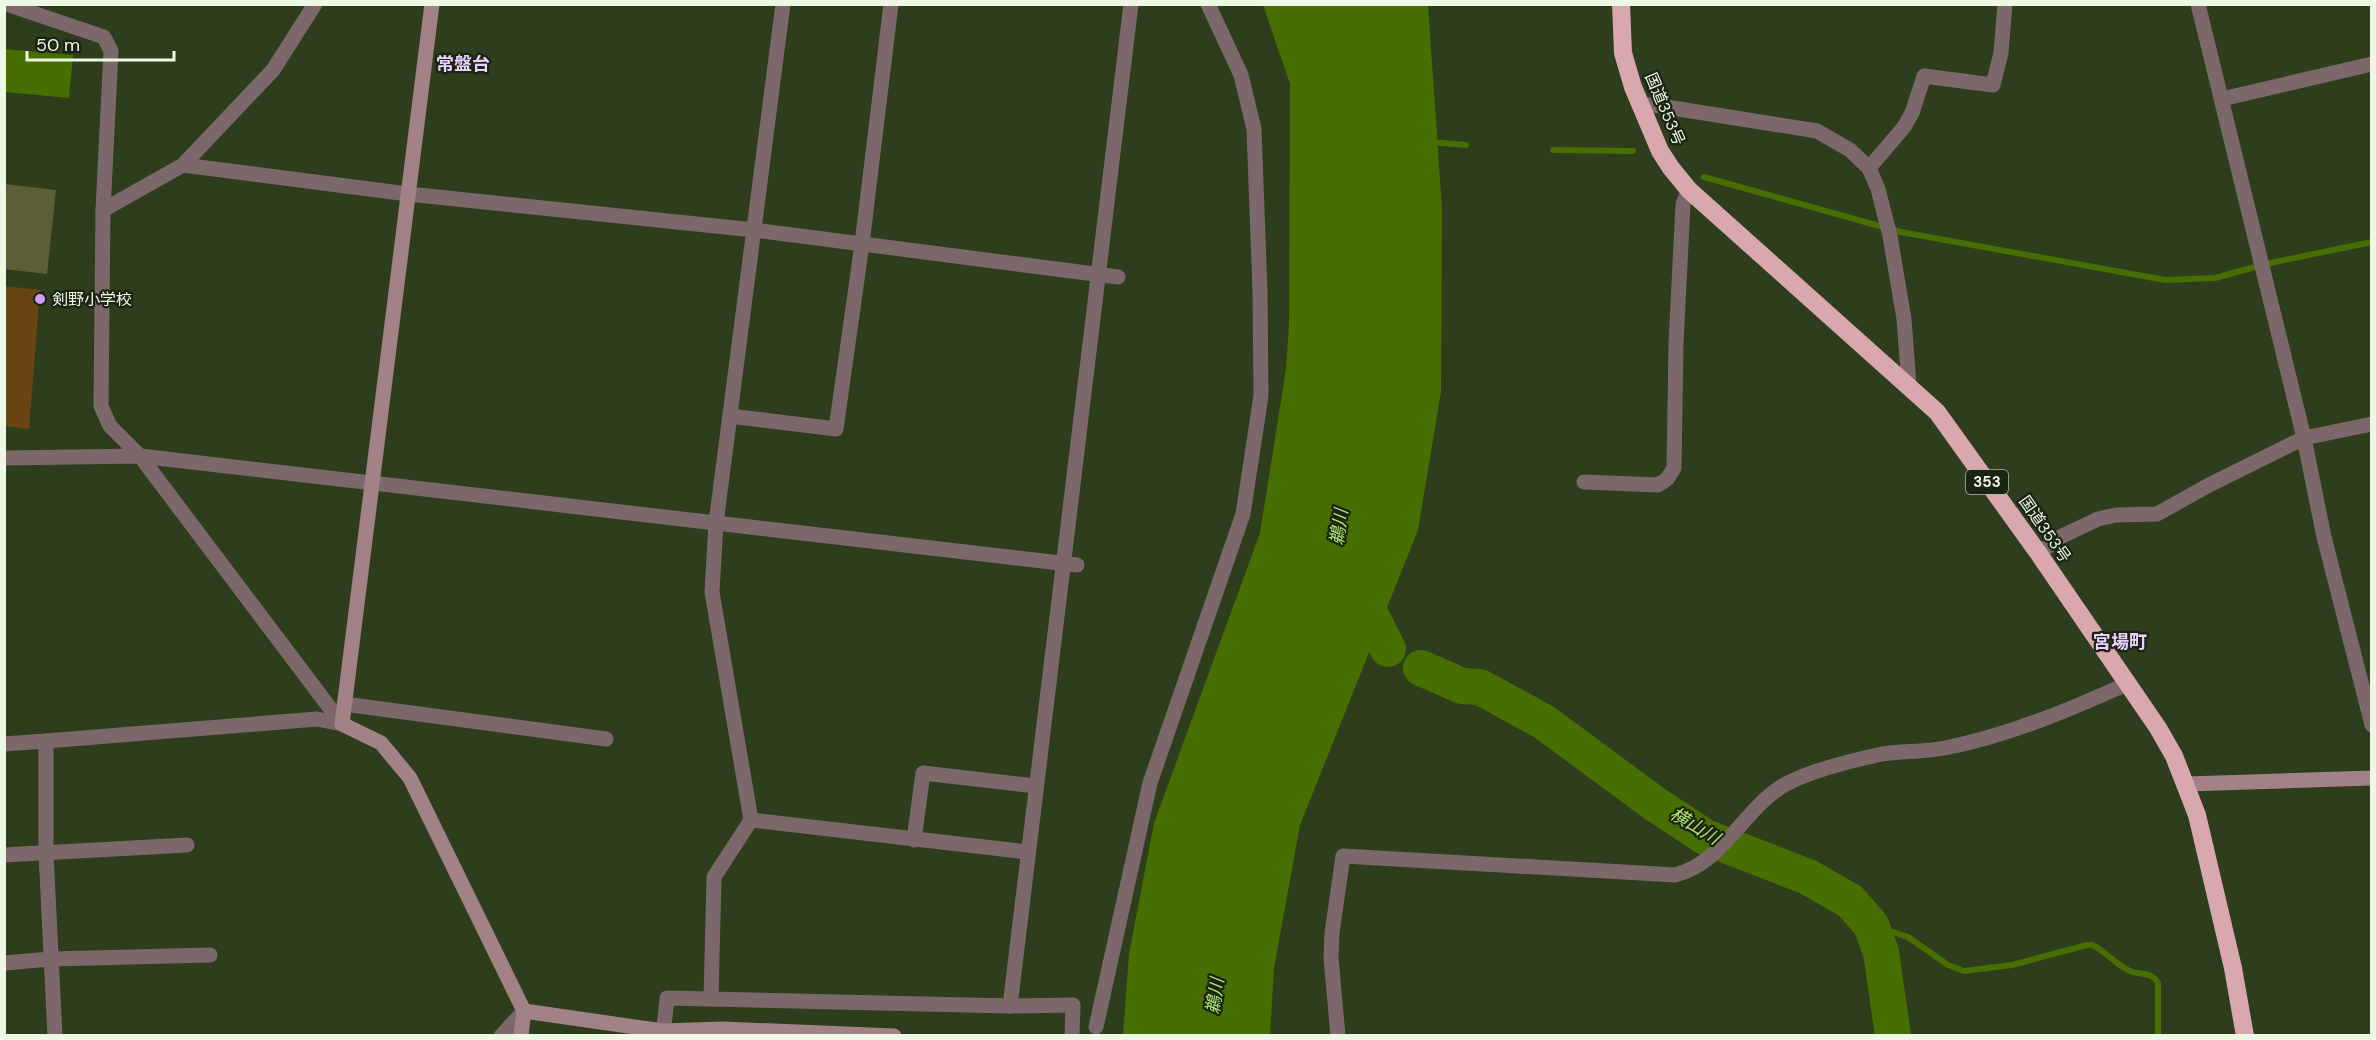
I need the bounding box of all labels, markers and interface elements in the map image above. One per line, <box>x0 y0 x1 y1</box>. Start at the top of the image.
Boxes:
scale bar <box>27 24 174 62</box>
text: 50 m <box>36 33 80 57</box>
district label: 常盤台 <box>436 52 490 76</box>
street label: 国道353号 <box>1640 70 1690 148</box>
place label: 剣野小学校 <box>52 289 132 310</box>
marker: 剣野小学校 <box>33 292 47 306</box>
road number: 353 <box>1966 470 2008 494</box>
street label: 国道353号 <box>2014 492 2076 566</box>
water label: 鵜川 <box>1325 506 1354 546</box>
district label: 宮場町 <box>2093 630 2147 654</box>
water label: 横山川 <box>1666 802 1726 851</box>
water label: 鵜川 <box>1201 975 1230 1015</box>

